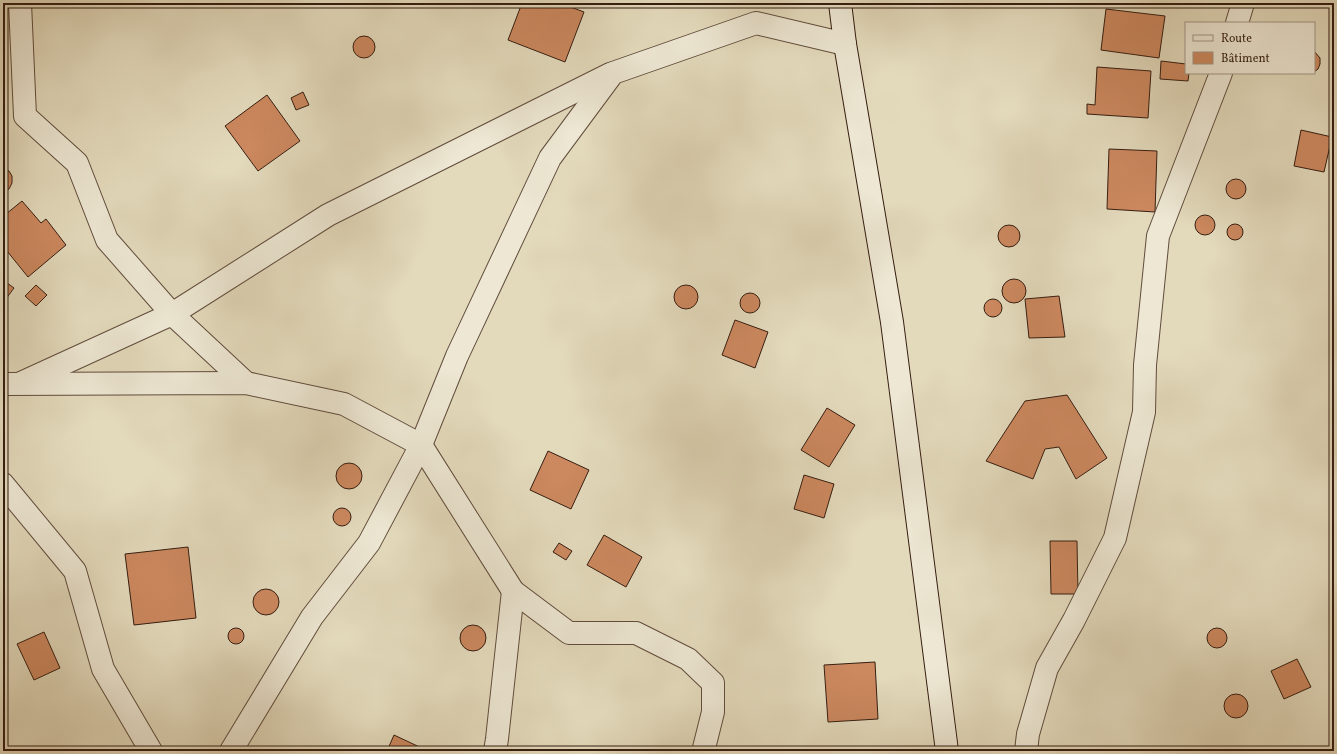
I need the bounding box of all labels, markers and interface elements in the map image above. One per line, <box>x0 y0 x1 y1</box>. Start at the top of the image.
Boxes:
legend <box>1185 22 1315 74</box>
text: Route <box>1221 31 1252 47</box>
text: Bâtiment <box>1221 51 1270 67</box>

